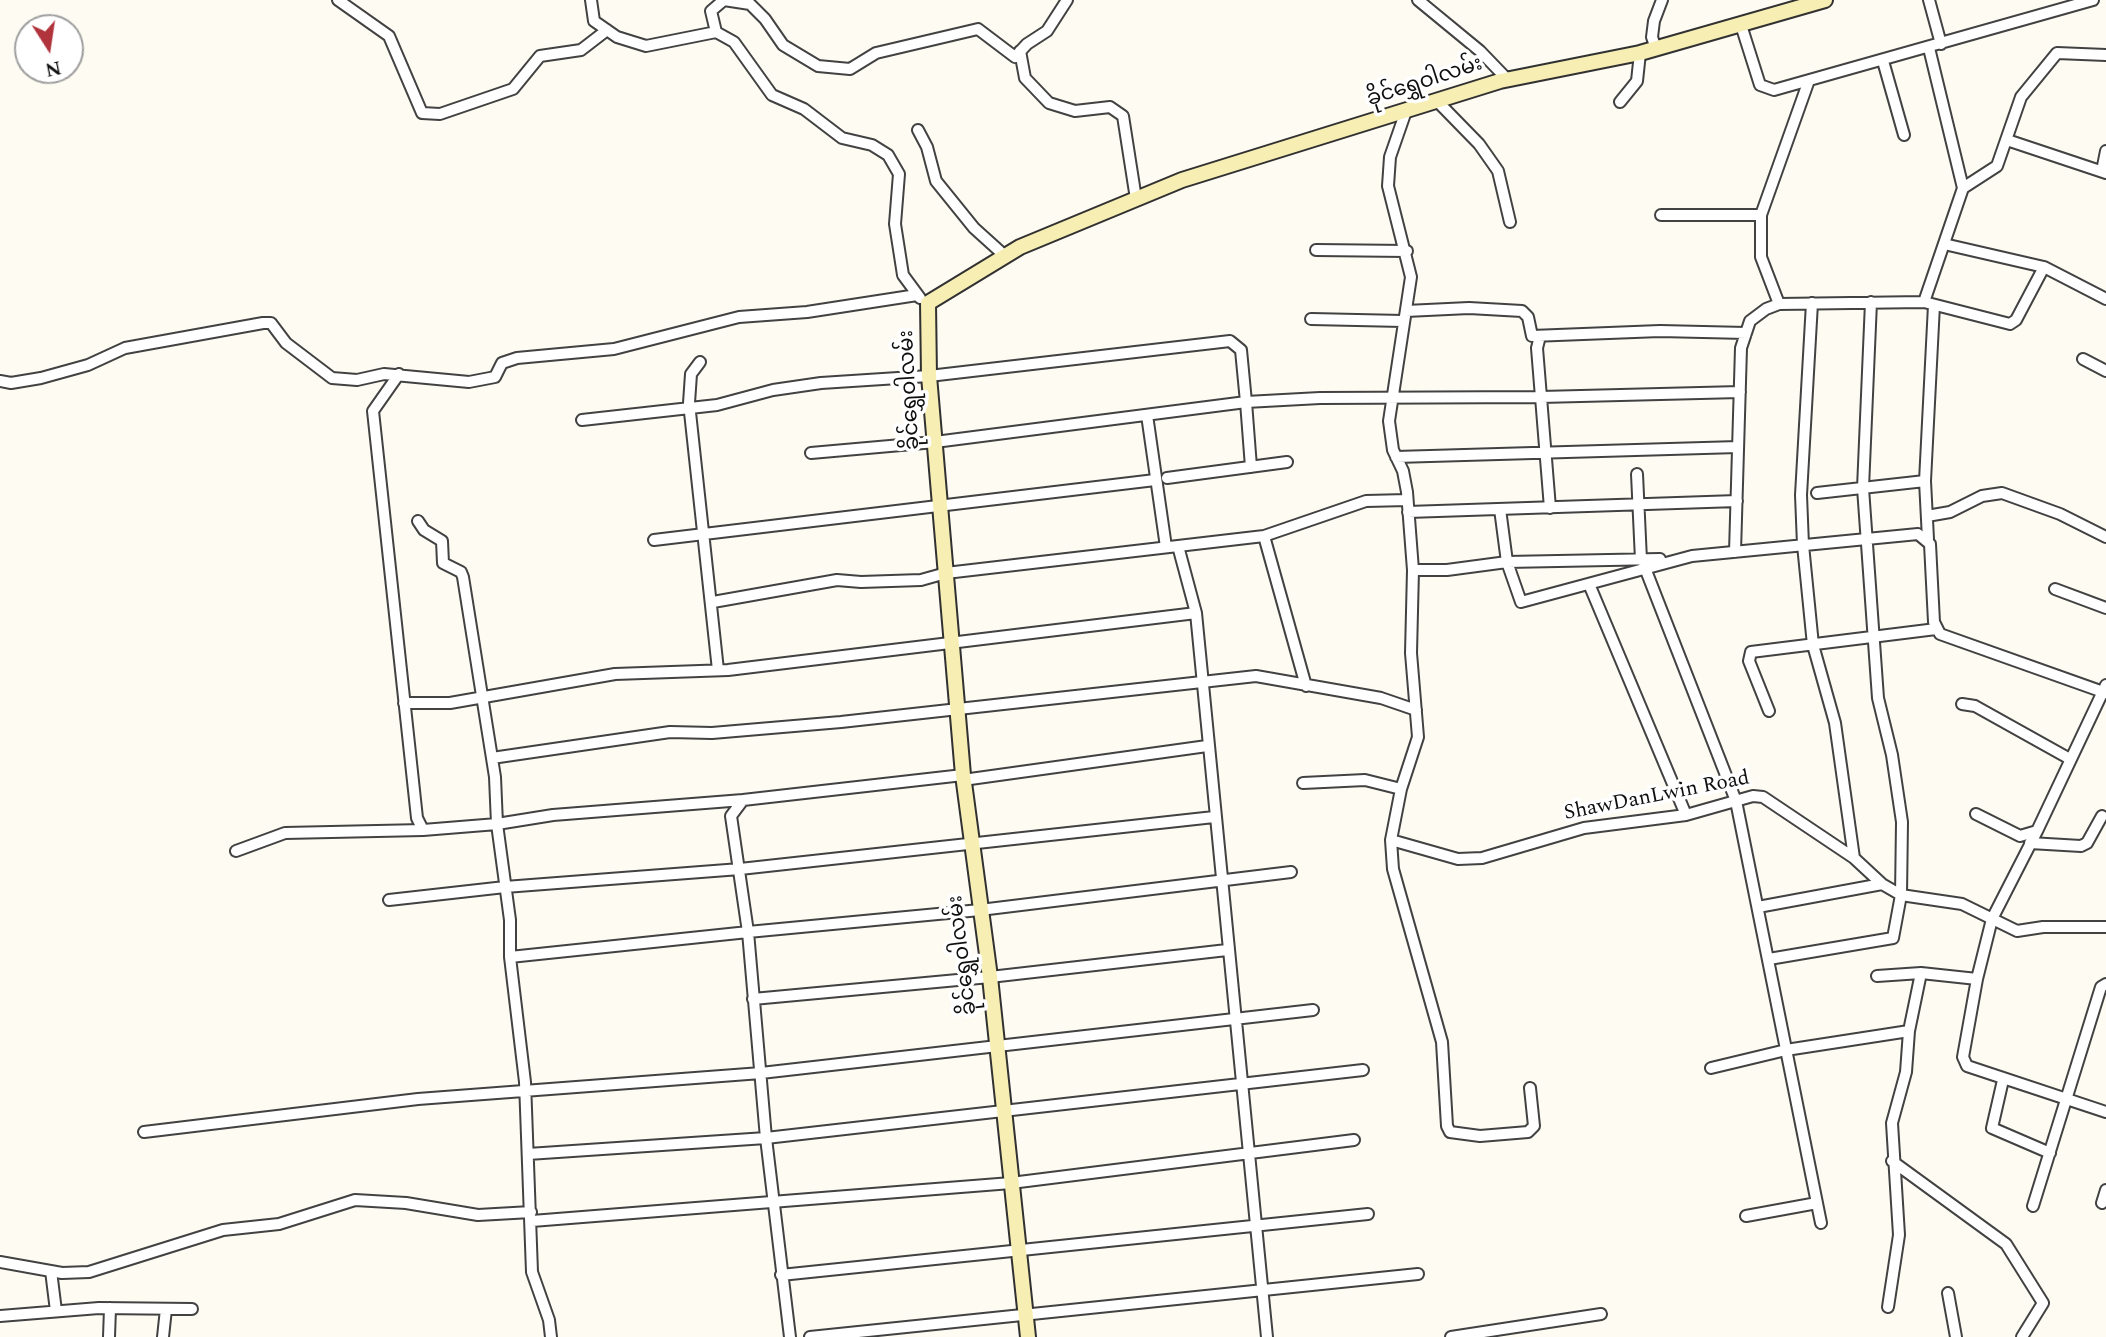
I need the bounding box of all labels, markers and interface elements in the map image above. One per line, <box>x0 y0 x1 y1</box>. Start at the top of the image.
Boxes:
north arrow <box>14 14 84 84</box>
text: N <box>42 52 64 84</box>
street label: ခိုင်ရွှေဝါလမ်း <box>1364 52 1486 114</box>
street label: ခိုင်ရွှေဝါလမ်း <box>895 329 927 451</box>
street label: ShawDanLwin Road <box>1562 767 1752 827</box>
street label: ခိုင်ရွှေဝါလမ်း <box>944 894 984 1016</box>

